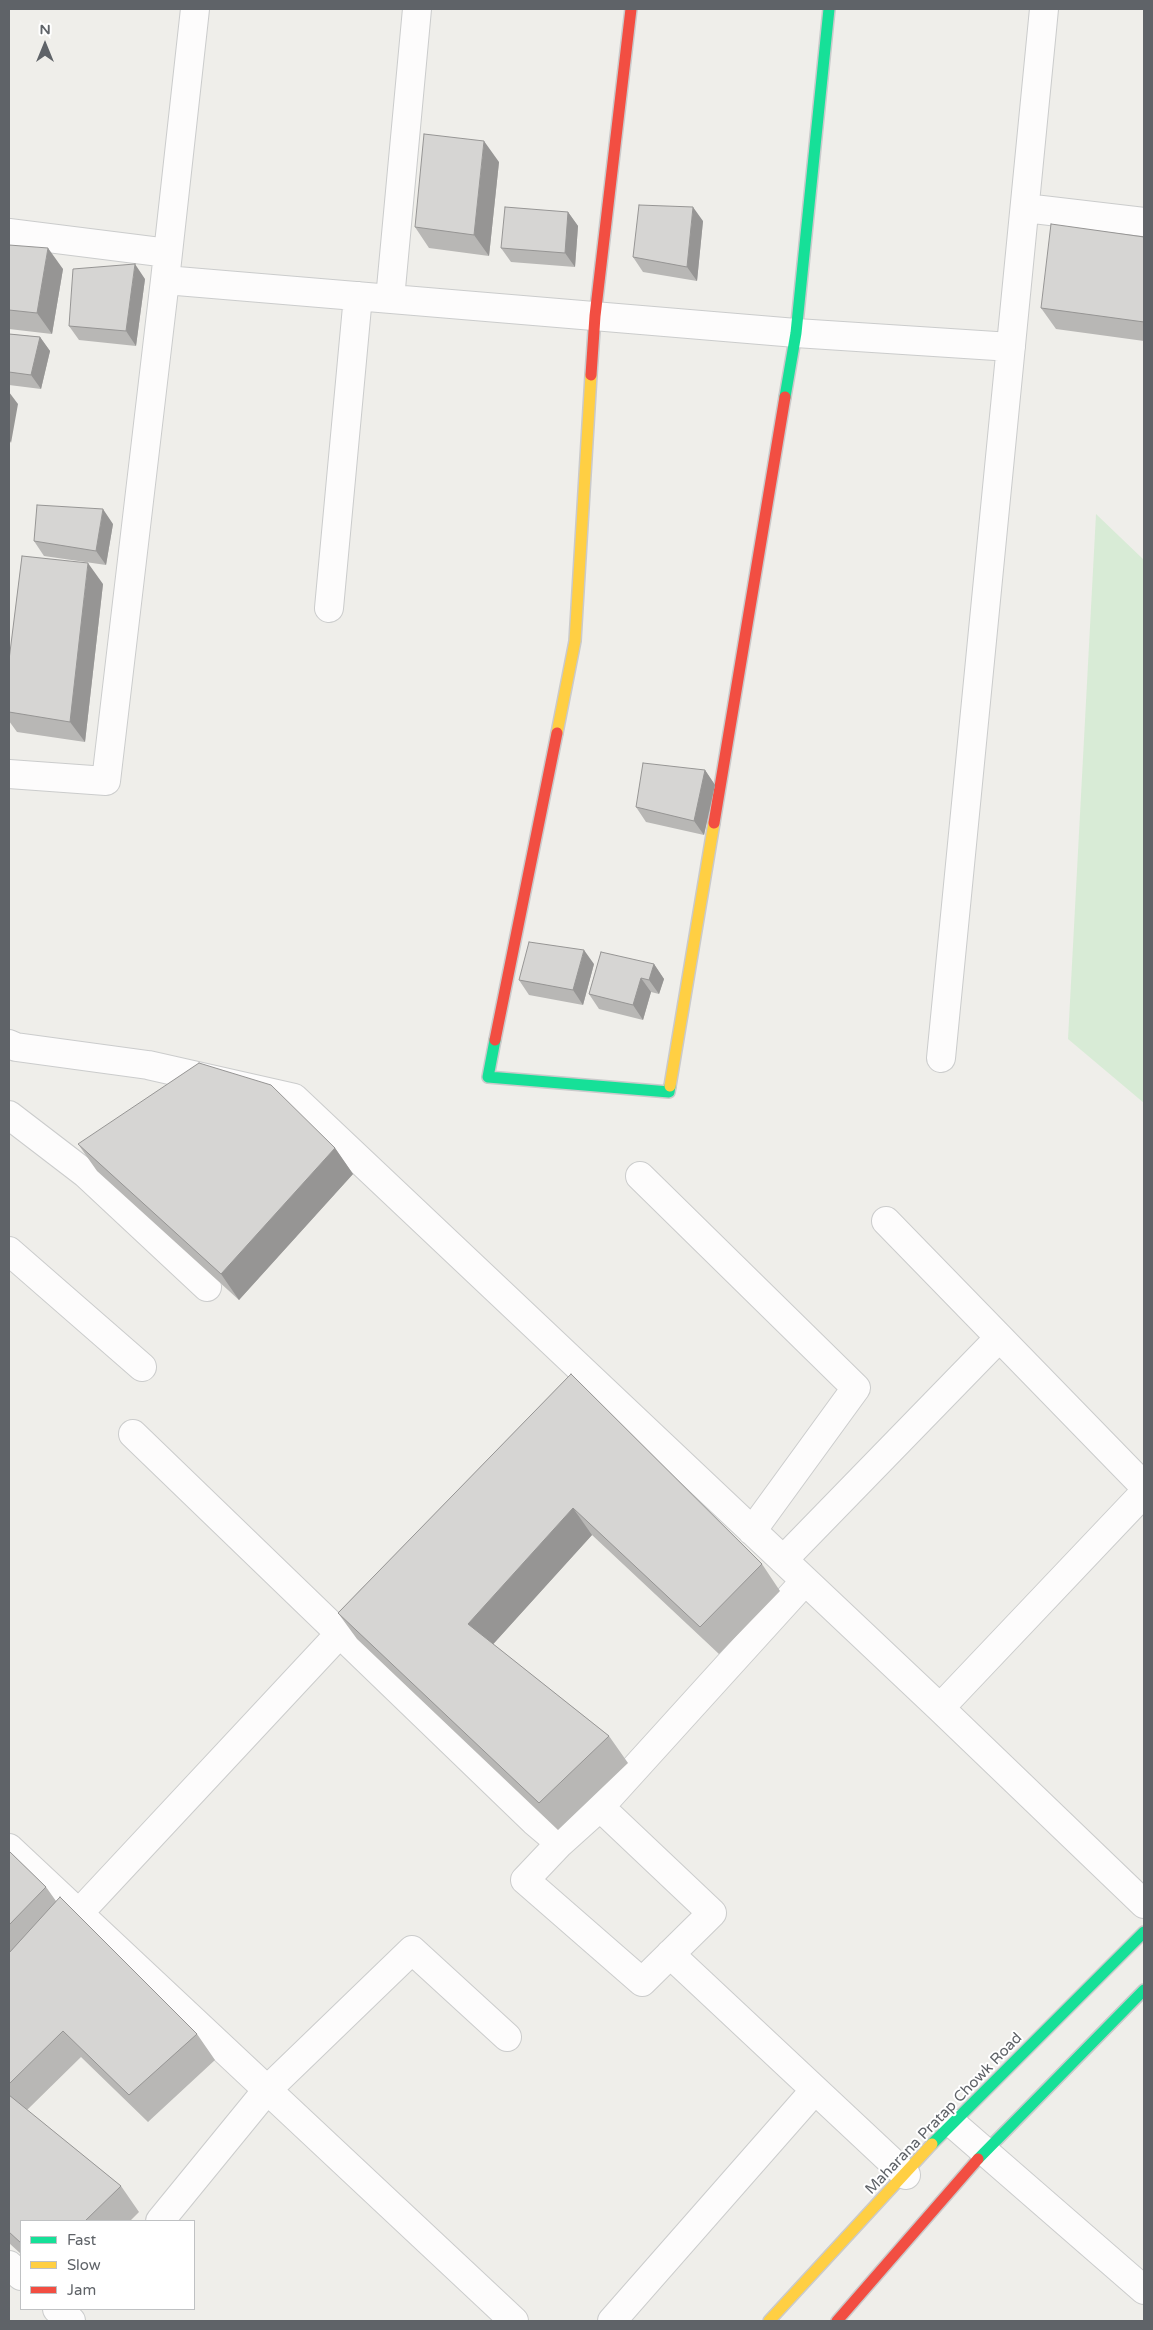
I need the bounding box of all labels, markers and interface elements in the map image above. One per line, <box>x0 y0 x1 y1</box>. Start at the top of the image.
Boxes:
north arrow <box>20 20 70 70</box>
text: N <box>39 21 51 38</box>
street label: Maharana Pratap Chowk Road <box>862 2029 1026 2199</box>
legend <box>20 2220 195 2310</box>
text: Fast <box>67 2231 96 2249</box>
text: Slow <box>67 2256 101 2274</box>
text: Jam <box>67 2281 96 2299</box>

